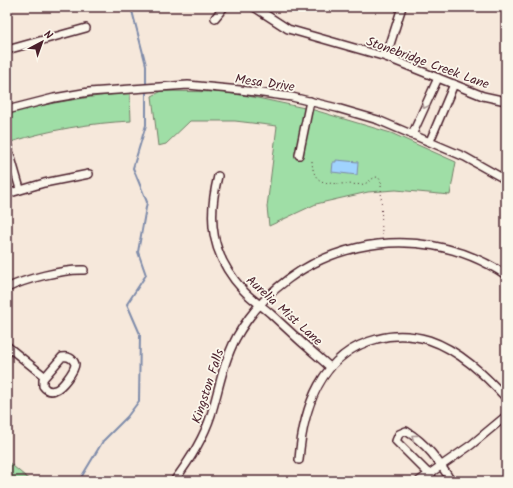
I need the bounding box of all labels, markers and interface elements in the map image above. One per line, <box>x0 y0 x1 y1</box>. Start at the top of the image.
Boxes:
north arrow <box>22 22 62 62</box>
text: N <box>39 26 56 44</box>
street label: Stonebridge Creek Lane <box>363 31 492 95</box>
street label: Mesa Drive <box>234 69 296 98</box>
one-way arrow <box>422 102 430 109</box>
street label: Aurelia Mist Lane <box>241 271 327 351</box>
street label: Kingston Falls <box>186 346 230 426</box>
one-way arrow <box>412 435 419 442</box>

